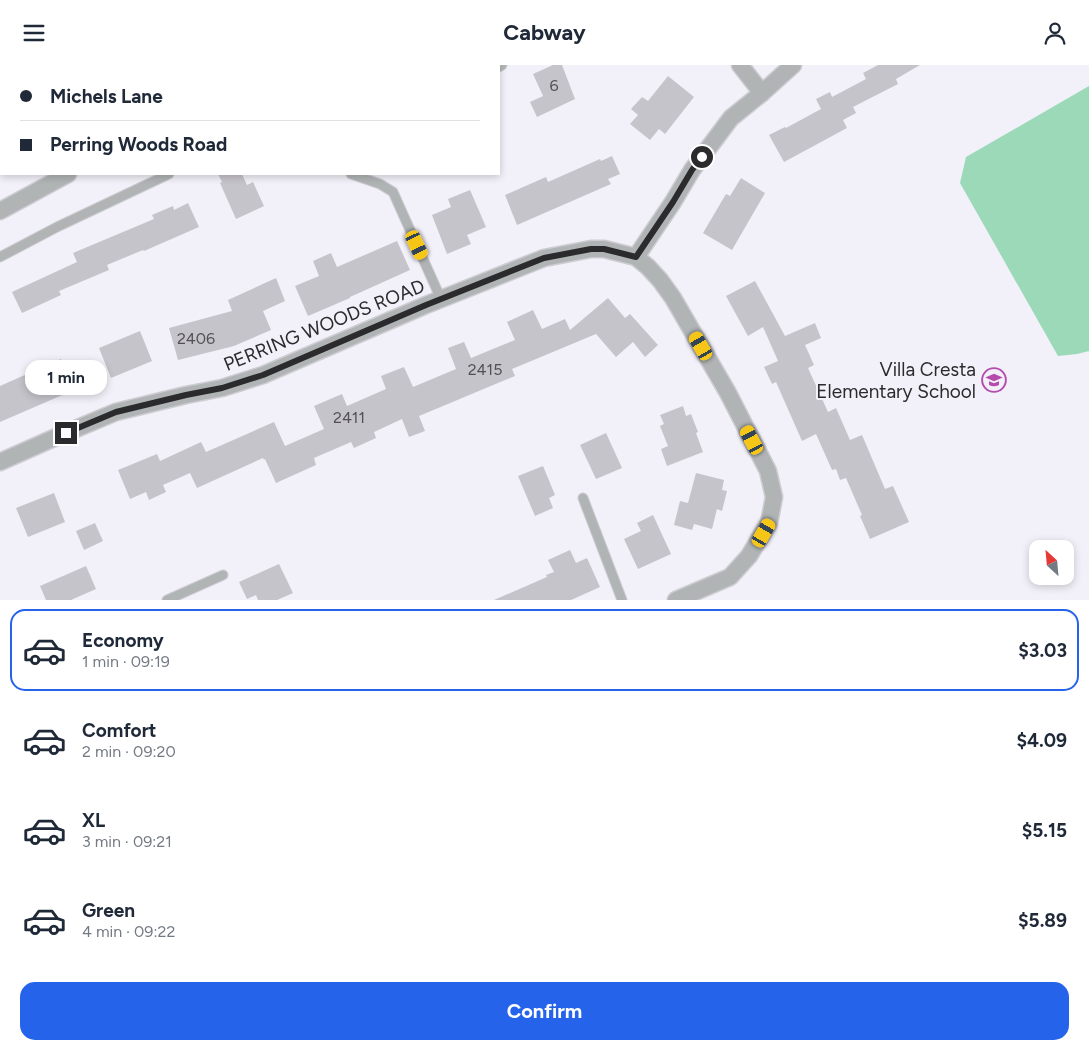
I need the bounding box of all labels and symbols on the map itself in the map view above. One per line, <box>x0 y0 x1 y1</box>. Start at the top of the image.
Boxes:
house number: 6 <box>549 76 559 95</box>
route start <box>691 146 713 168</box>
car <box>403 228 430 262</box>
street label: PERRING WOODS ROAD <box>220 274 428 376</box>
house number: 2406 <box>177 329 215 348</box>
car <box>687 329 714 363</box>
place label: Villa Cresta Elementary School <box>816 358 976 403</box>
house number: 2415 <box>468 360 502 379</box>
callout: 1 min <box>25 361 107 395</box>
school or university icon: Villa Cresta Elementary School <box>981 367 1007 393</box>
house number: 2411 <box>333 408 365 427</box>
route end <box>55 422 77 444</box>
car <box>738 423 765 457</box>
car <box>750 516 777 550</box>
north arrow <box>1029 540 1074 585</box>

